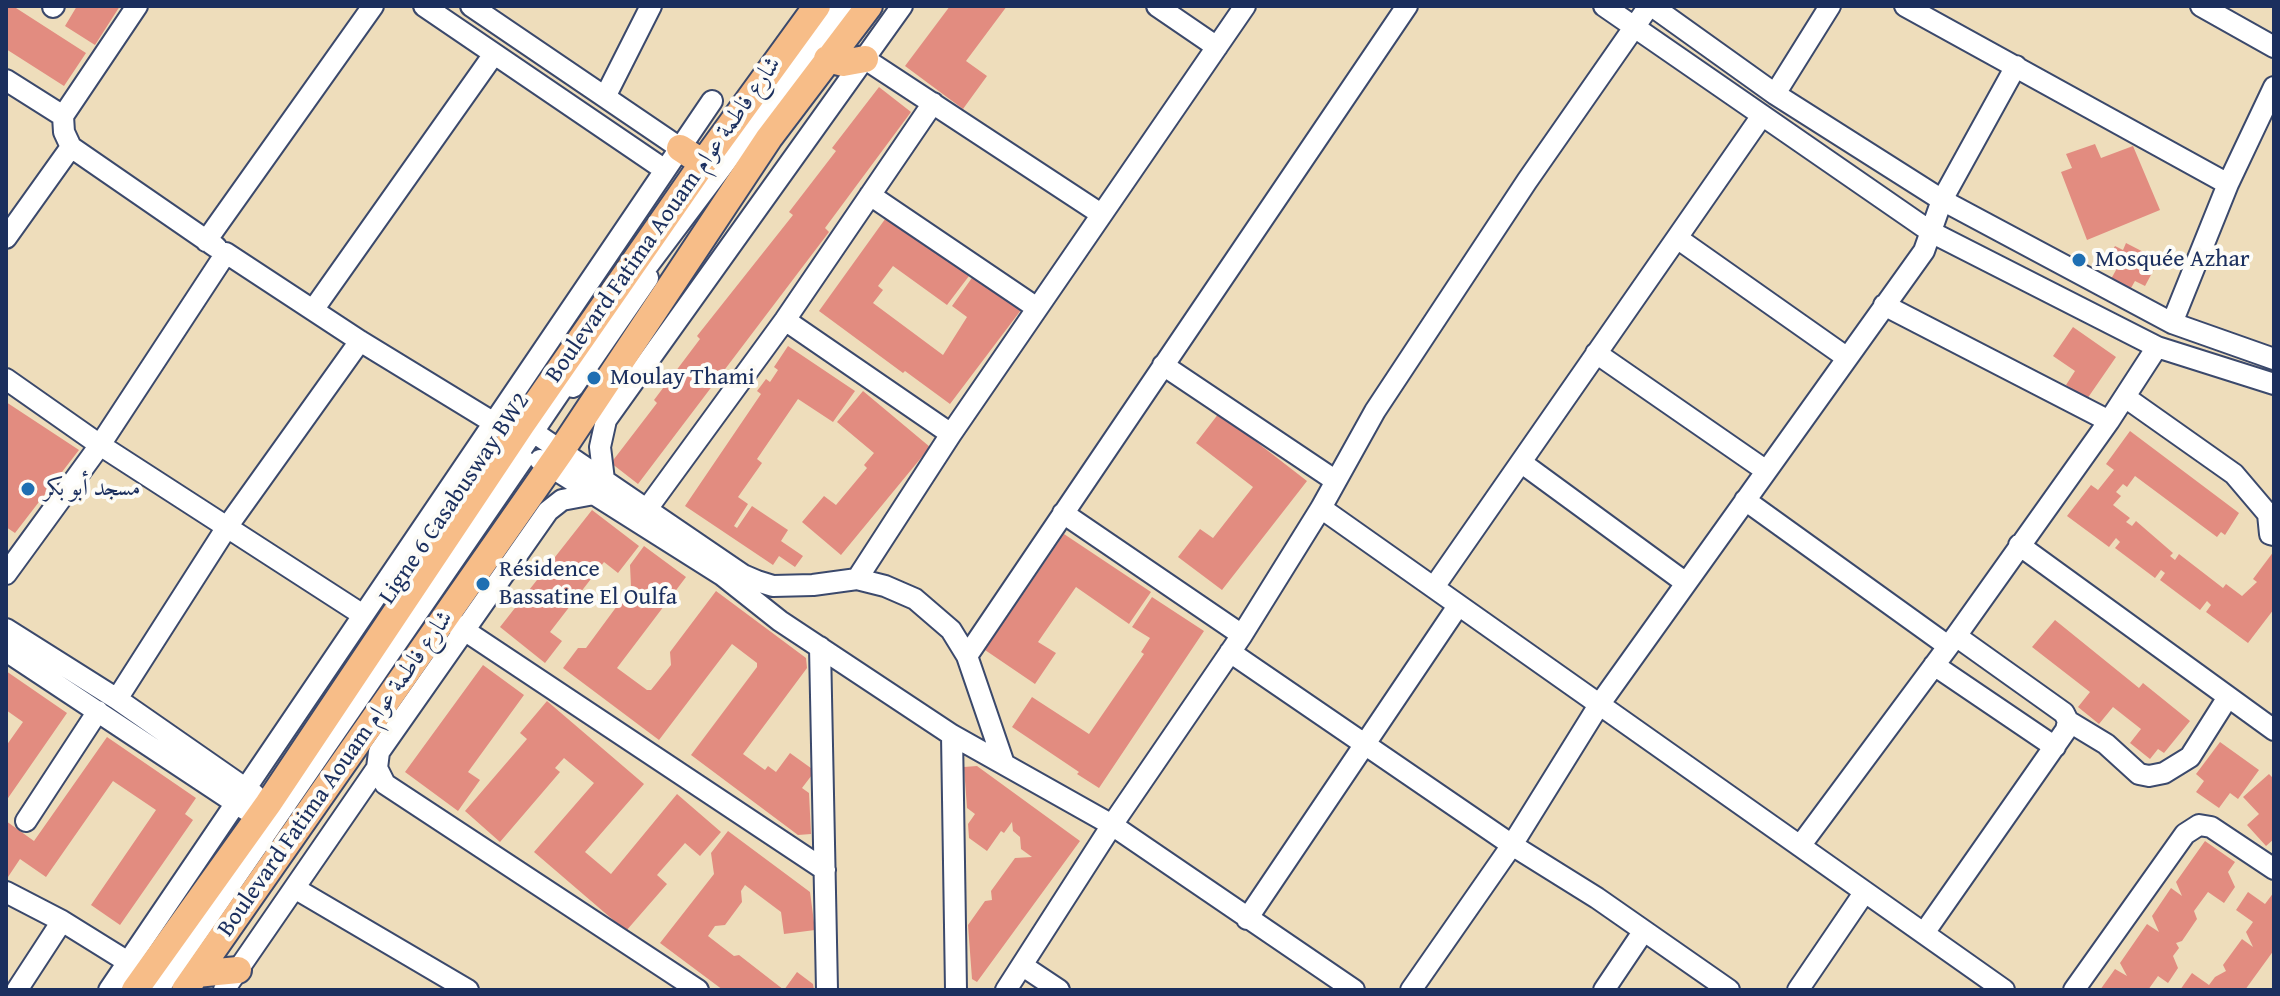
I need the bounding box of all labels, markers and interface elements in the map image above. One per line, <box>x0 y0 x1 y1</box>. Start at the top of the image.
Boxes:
street label: Boulevard Fatima Aouam شارع فاطمة عوام <box>540 51 788 389</box>
place label: Mosquée Azhar <box>2095 246 2250 274</box>
marker: Mosquée Azhar <box>2070 251 2088 269</box>
place label: Moulay Thami <box>610 364 755 392</box>
marker: Moulay Thami <box>585 369 603 387</box>
street label: Ligne 6 Casabusway BW2 <box>374 388 536 610</box>
place label: مسجد أبو بكر <box>44 475 141 503</box>
marker: مسجد أبو بكر <box>19 480 37 498</box>
place label: Résidence Bassatine El Oulfa <box>499 556 677 612</box>
marker: Résidence Bassatine El Oulfa <box>474 575 492 593</box>
street label: Boulevard Fatima Aouam شارع فاطمة عوام <box>212 605 460 943</box>

